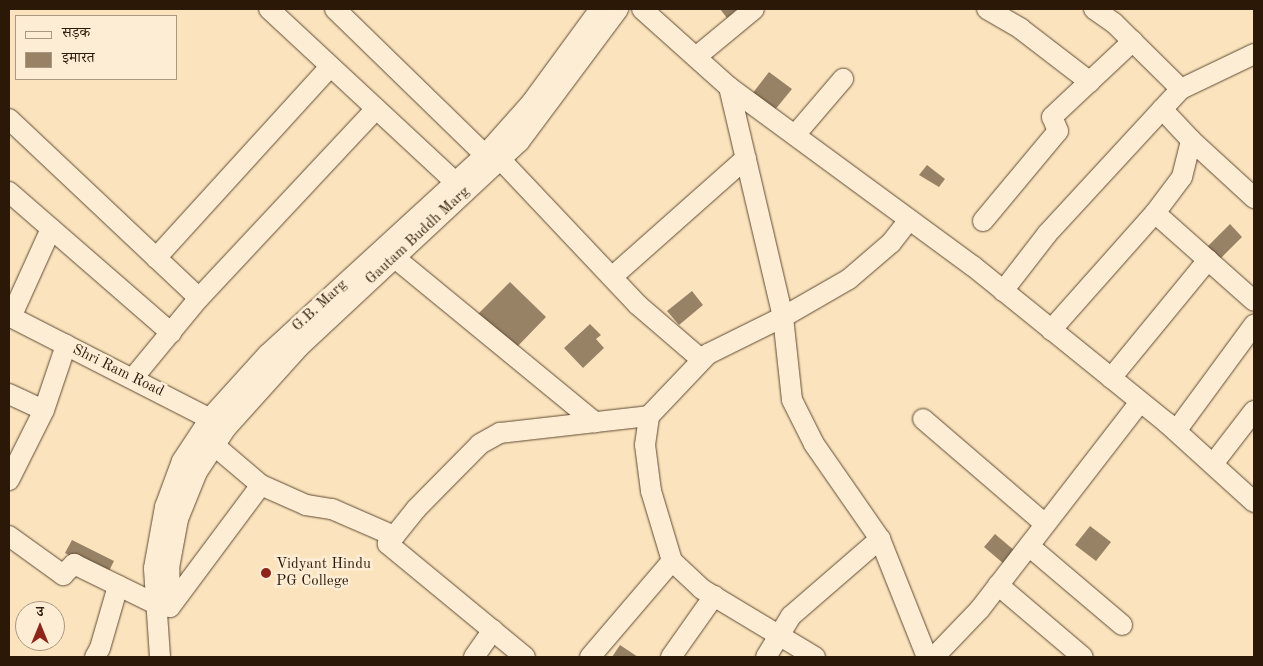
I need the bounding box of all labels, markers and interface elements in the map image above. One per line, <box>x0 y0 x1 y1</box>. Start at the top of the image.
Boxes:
legend <box>15 15 178 80</box>
text: सड़क <box>62 26 90 41</box>
text: इमारत <box>62 51 95 66</box>
street label: Gautam Buddh Marg <box>362 183 474 289</box>
street label: G.B. Marg <box>289 276 351 336</box>
street label: Shri Ram Road <box>69 341 167 401</box>
place label: Vidyant Hindu PG College <box>276 555 371 590</box>
marker: Vidyant Hindu PG College <box>260 567 272 579</box>
north arrow <box>15 601 65 651</box>
text: उ <box>36 605 44 619</box>

